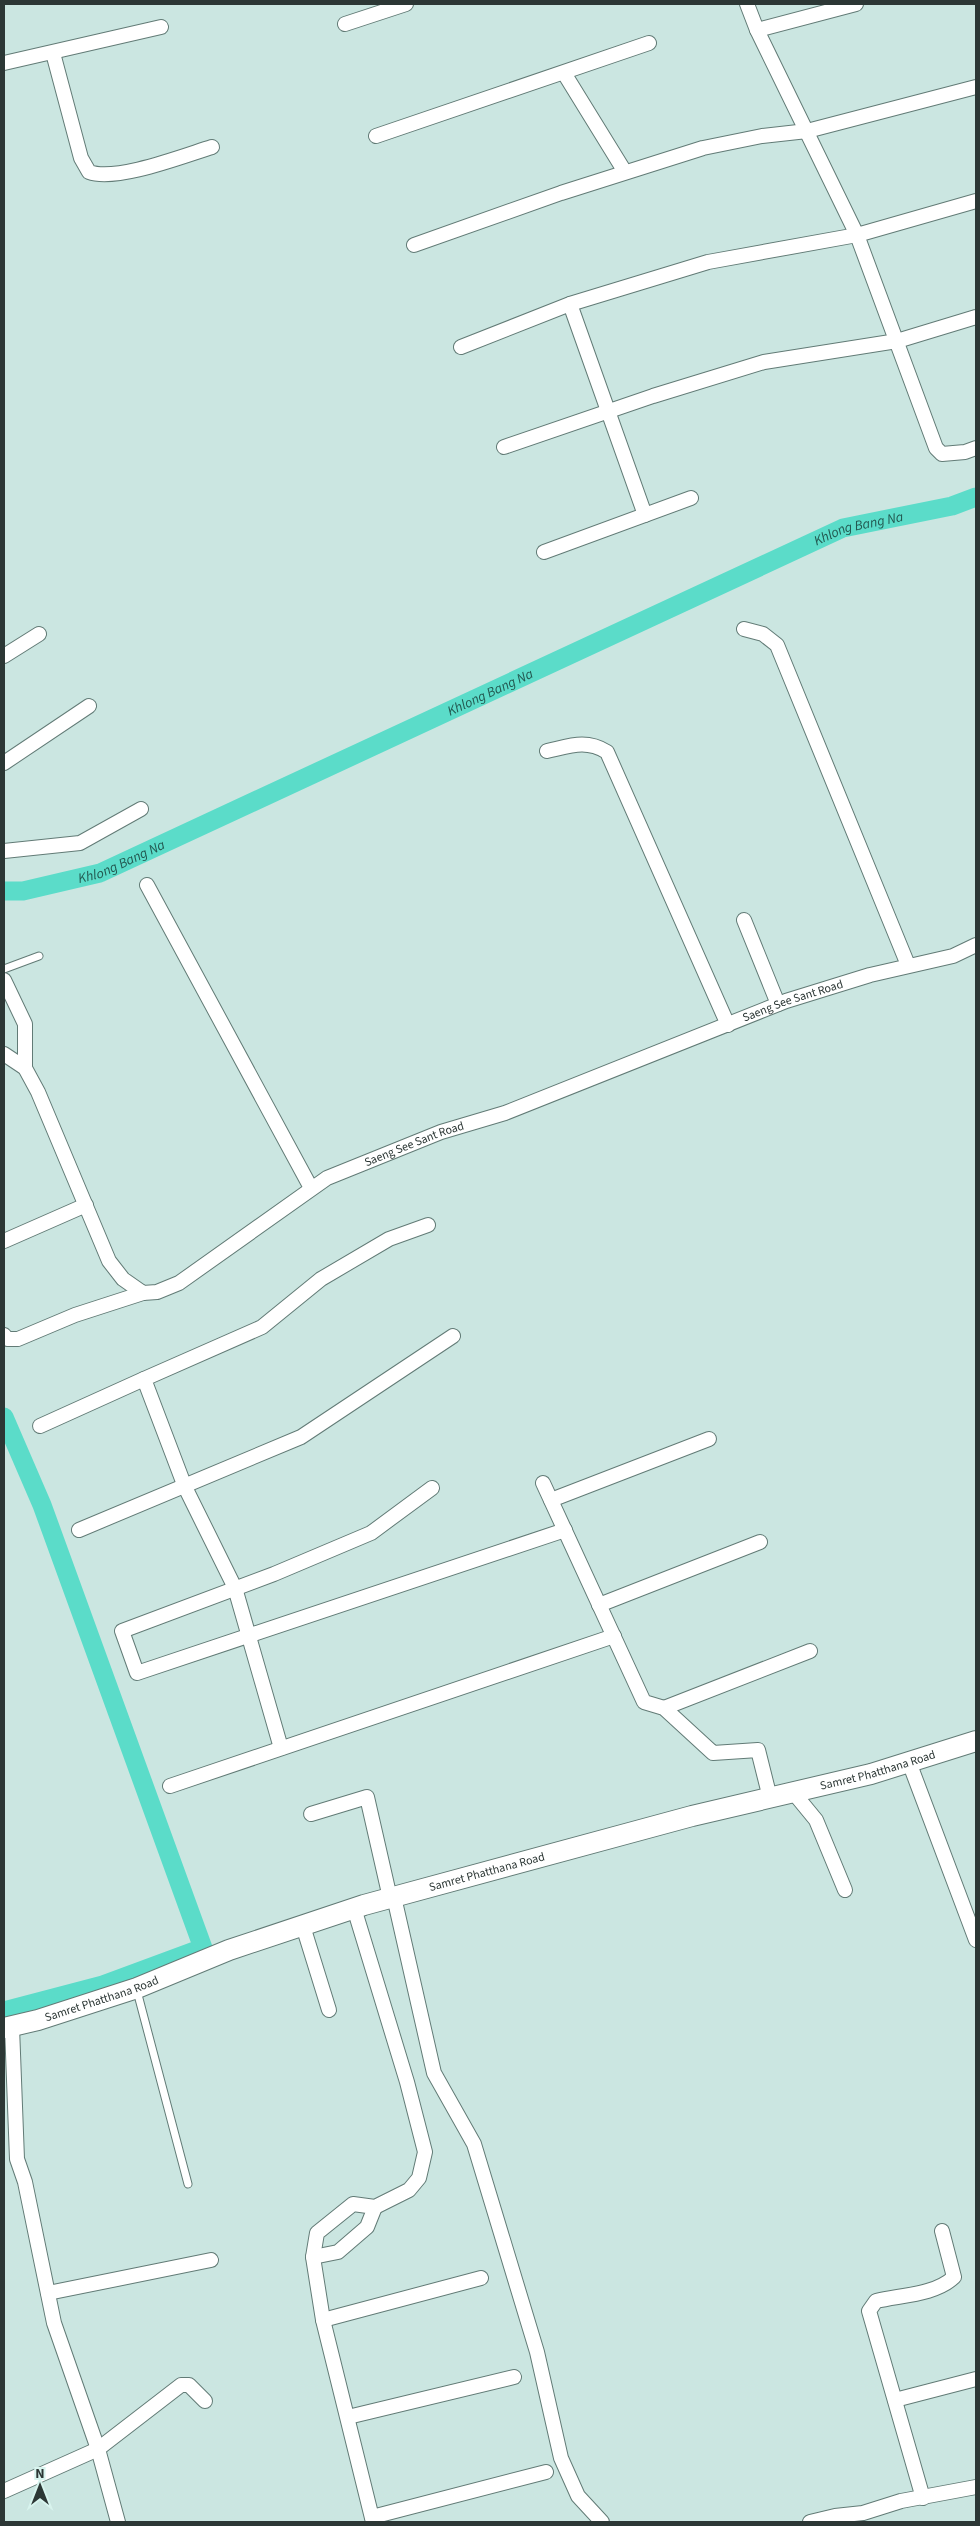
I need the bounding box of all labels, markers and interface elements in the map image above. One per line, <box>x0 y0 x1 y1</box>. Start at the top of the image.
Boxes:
water label: Khlong Bang Na <box>811 507 906 551</box>
water label: Khlong Bang Na <box>444 664 537 721</box>
water label: Khlong Bang Na <box>76 835 169 889</box>
street label: Saeng See Sant Road <box>740 976 845 1026</box>
street label: Saeng See Sant Road <box>362 1118 466 1171</box>
street label: Samret Phatthana Road <box>818 1746 938 1795</box>
street label: Samret Phatthana Road <box>427 1848 547 1896</box>
street label: Samret Phatthana Road <box>43 1972 161 2026</box>
north arrow <box>15 2461 65 2511</box>
text: N <box>35 2464 45 2484</box>

